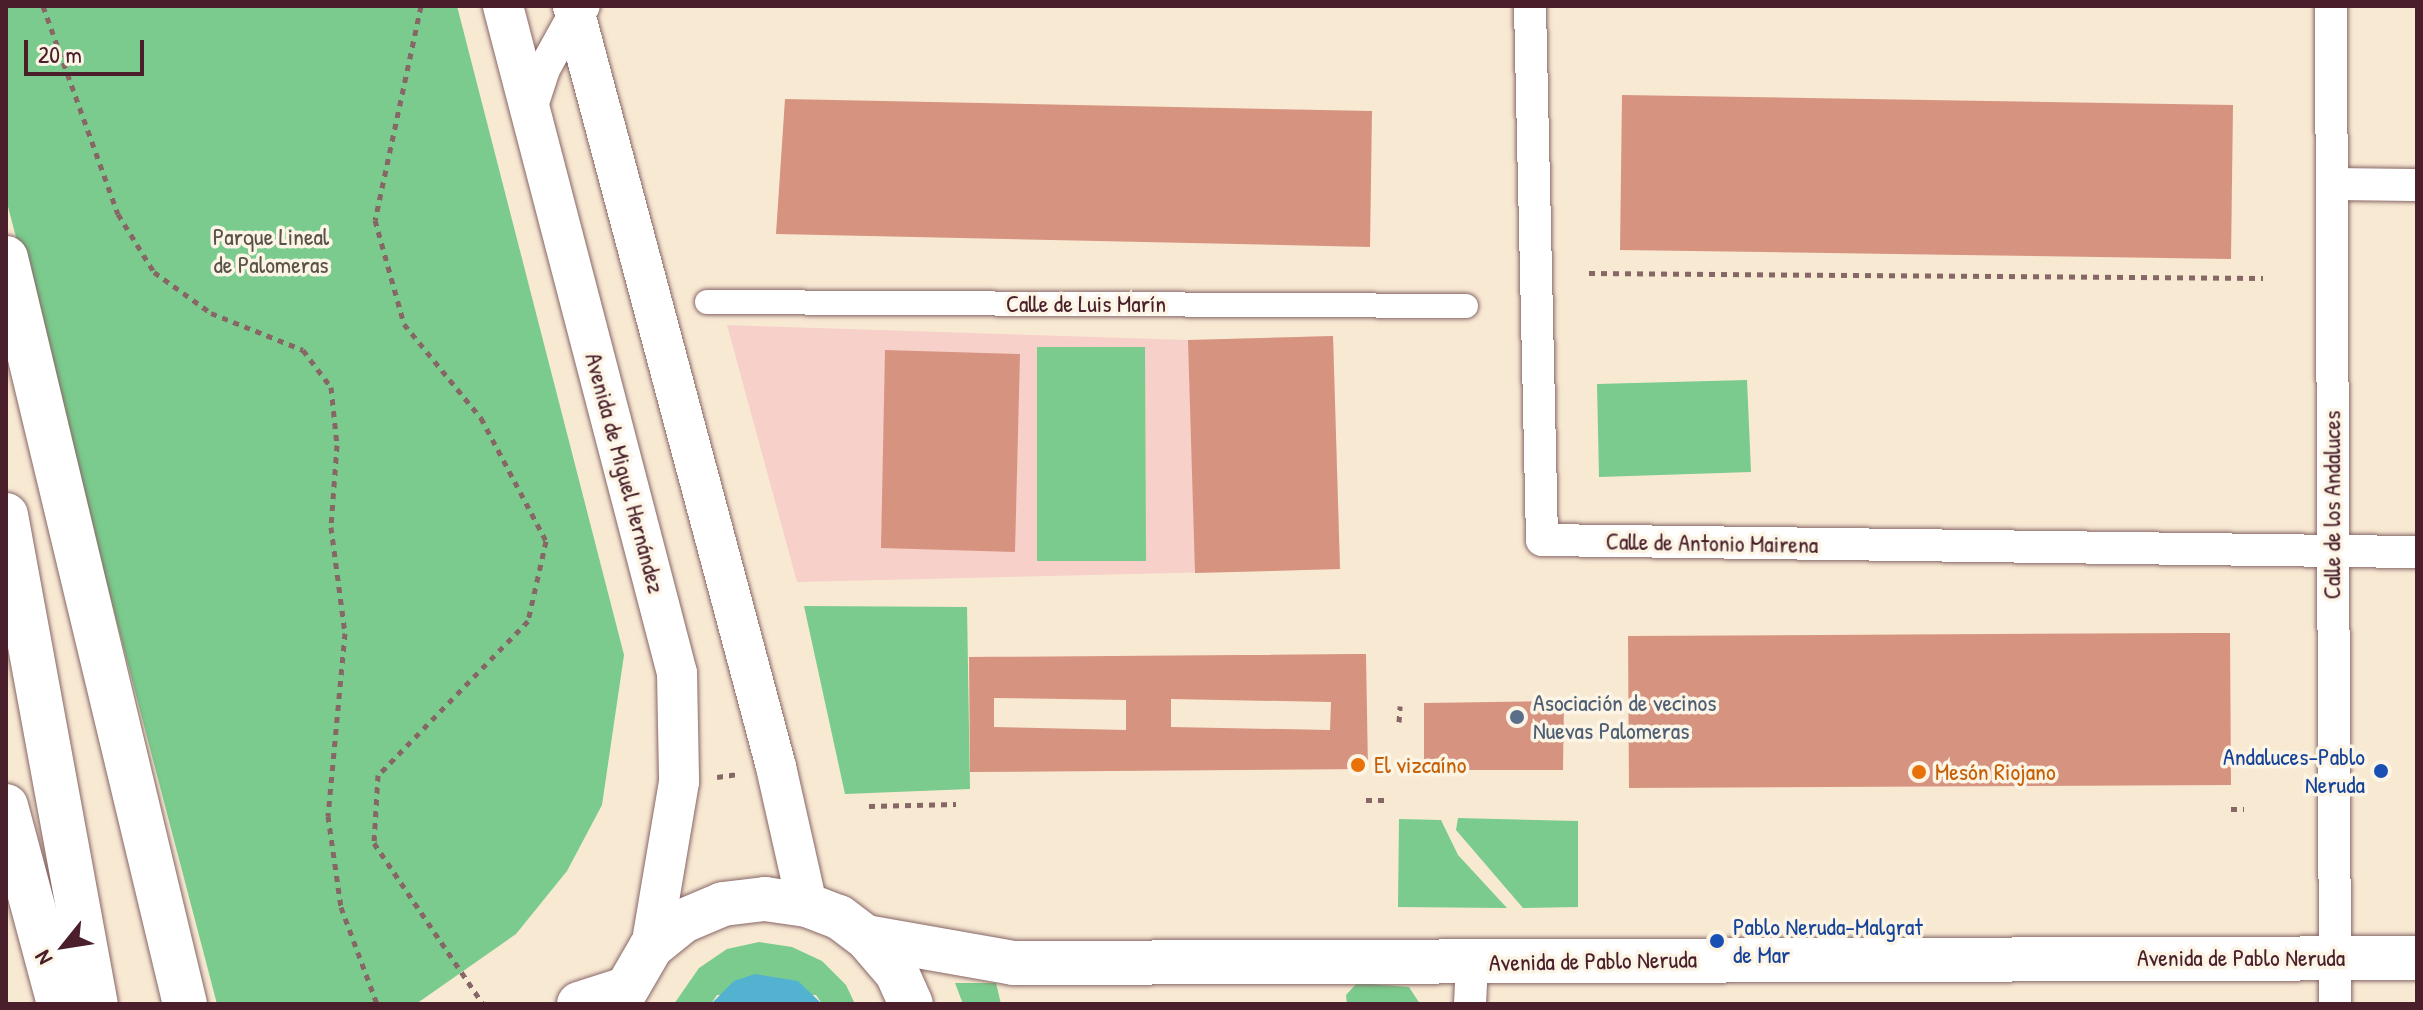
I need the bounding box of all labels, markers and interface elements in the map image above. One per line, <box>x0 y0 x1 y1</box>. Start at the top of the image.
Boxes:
scale bar <box>28 24 148 74</box>
text: 20 m <box>38 38 82 70</box>
park label: Parque Lineal de Palomeras <box>213 223 329 279</box>
street label: Calle de Luis Marín <box>1006 290 1166 318</box>
street label: Avenida de Miguel Hernández <box>579 350 671 596</box>
street label: Calle de los Andaluces <box>2318 411 2346 599</box>
street label: Calle de Antonio Mairena <box>1606 527 1818 559</box>
place label: Asociación de vecinos Nuevas Palomeras <box>1533 689 1716 745</box>
marker: Asociación de vecinos Nuevas Palomeras <box>1508 708 1526 726</box>
place label: Andaluces-Pablo Neruda <box>2223 743 2365 799</box>
place label: El vizcaíno <box>1374 751 1466 779</box>
marker: El vizcaíno <box>1349 756 1367 774</box>
place label: Mesón Riojano <box>1935 758 2056 786</box>
marker: Andaluces-Pablo Neruda <box>2372 762 2390 780</box>
marker: Mesón Riojano <box>1910 763 1928 781</box>
north arrow <box>24 906 104 986</box>
place label: Pablo Neruda-Malgrat de Mar <box>1733 913 1923 969</box>
marker: Pablo Neruda-Malgrat de Mar <box>1708 932 1726 950</box>
street label: Avenida de Pablo Neruda <box>2137 944 2345 972</box>
text: N <box>27 945 59 971</box>
street label: Avenida de Pablo Neruda <box>1489 945 1697 977</box>

